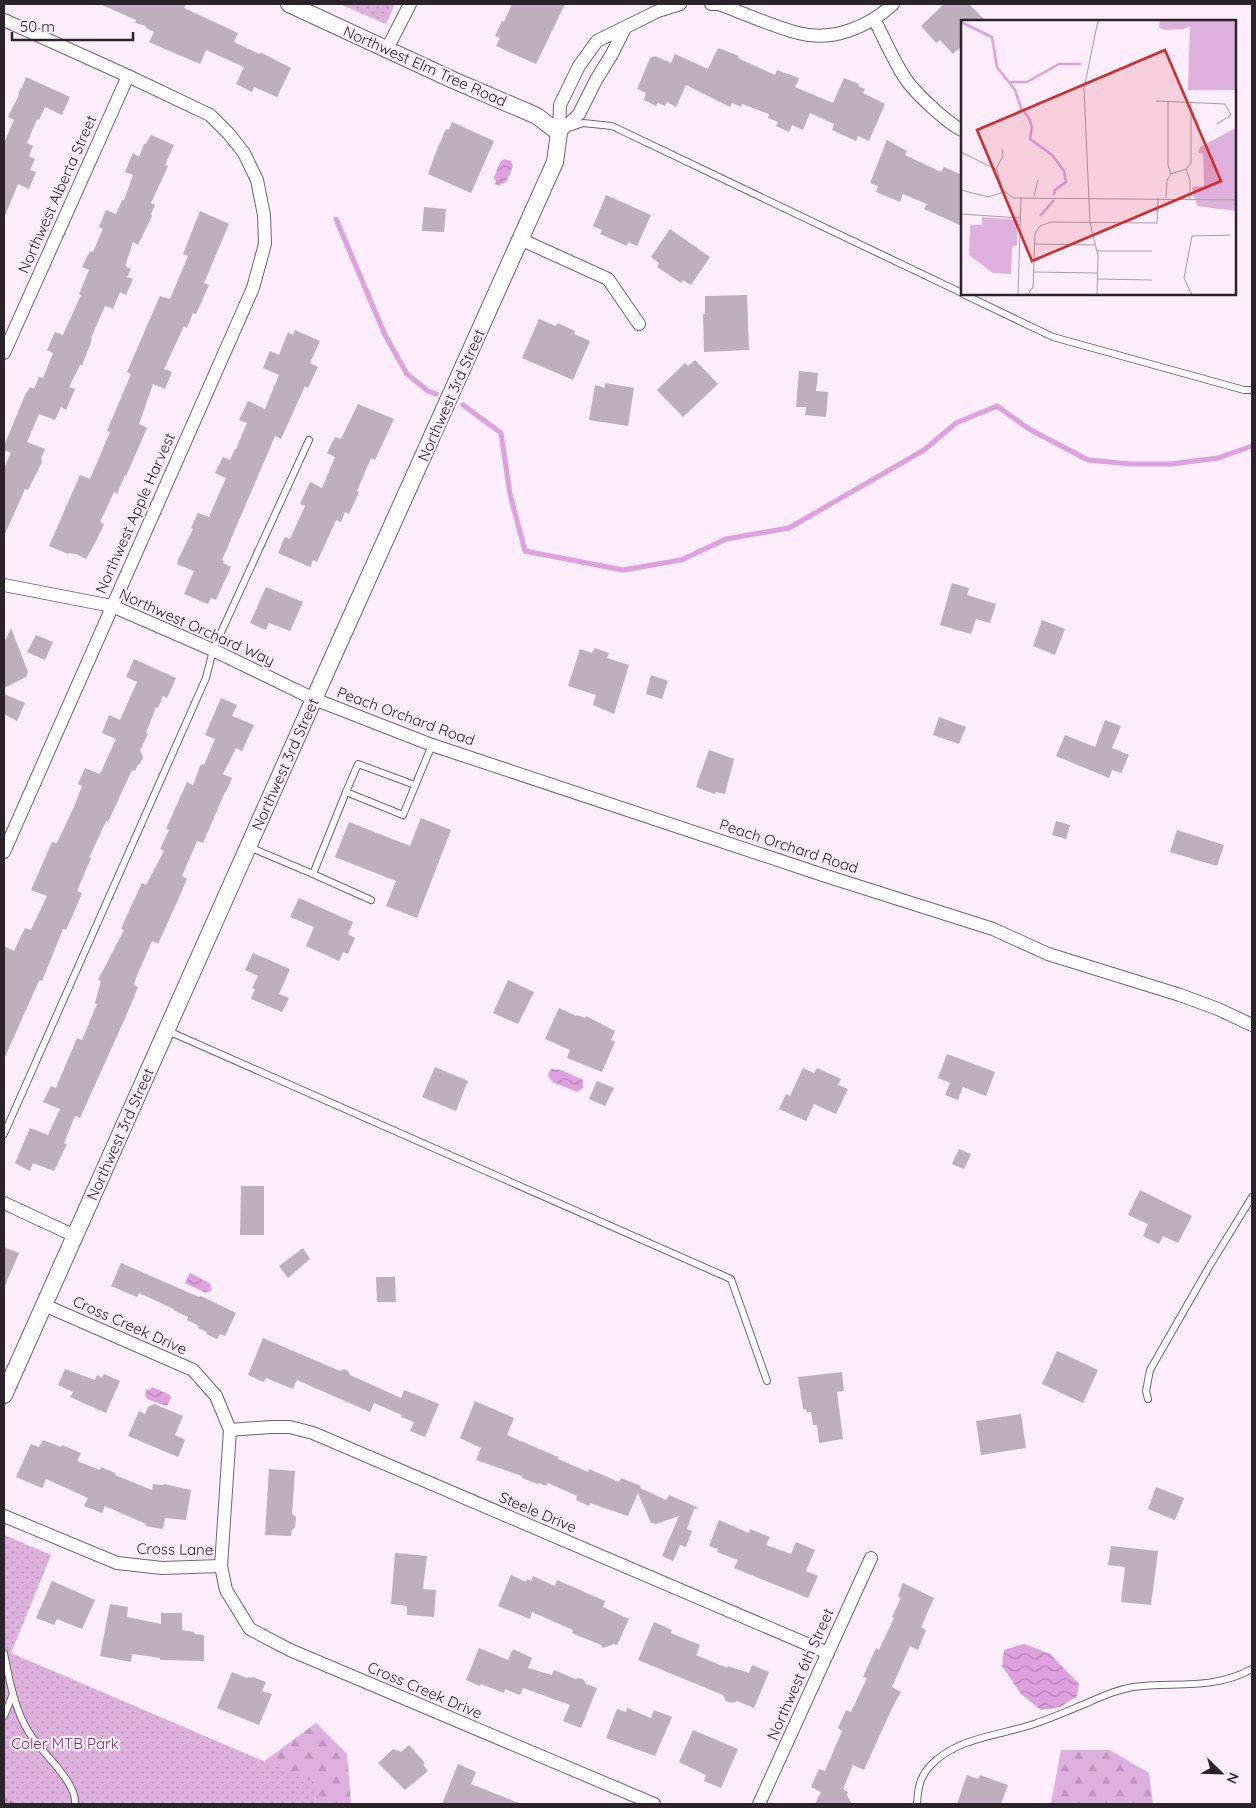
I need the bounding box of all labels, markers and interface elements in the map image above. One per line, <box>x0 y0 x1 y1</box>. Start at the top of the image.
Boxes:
scale bar <box>12 10 134 42</box>
text: 50 m <box>20 17 55 36</box>
inset map <box>961 20 1236 295</box>
street label: Northwest Elm Tree Road <box>340 21 510 111</box>
street label: Northwest Alberta Street <box>14 112 100 276</box>
street label: Northwest 3rd Street <box>413 326 489 464</box>
street label: Northwest Apple Harvest <box>91 430 179 596</box>
street label: Northwest Orchard Way <box>116 584 278 670</box>
street label: Peach Orchard Road <box>335 682 477 750</box>
street label: Northwest 3rd Street <box>247 695 323 833</box>
street label: Peach Orchard Road <box>717 815 861 877</box>
street label: Northwest 3rd Street <box>82 1065 158 1203</box>
street label: Cross Creek Drive <box>70 1291 190 1359</box>
street label: Steele Drive <box>496 1487 580 1537</box>
street label: Cross Lane <box>136 1539 214 1559</box>
street label: Northwest 6th Street <box>762 1605 838 1743</box>
street label: Cross Creek Drive <box>365 1657 485 1723</box>
park label: Coler MTB Park <box>11 1734 119 1753</box>
north arrow <box>1196 1748 1246 1798</box>
text: N <box>1223 1770 1243 1786</box>

